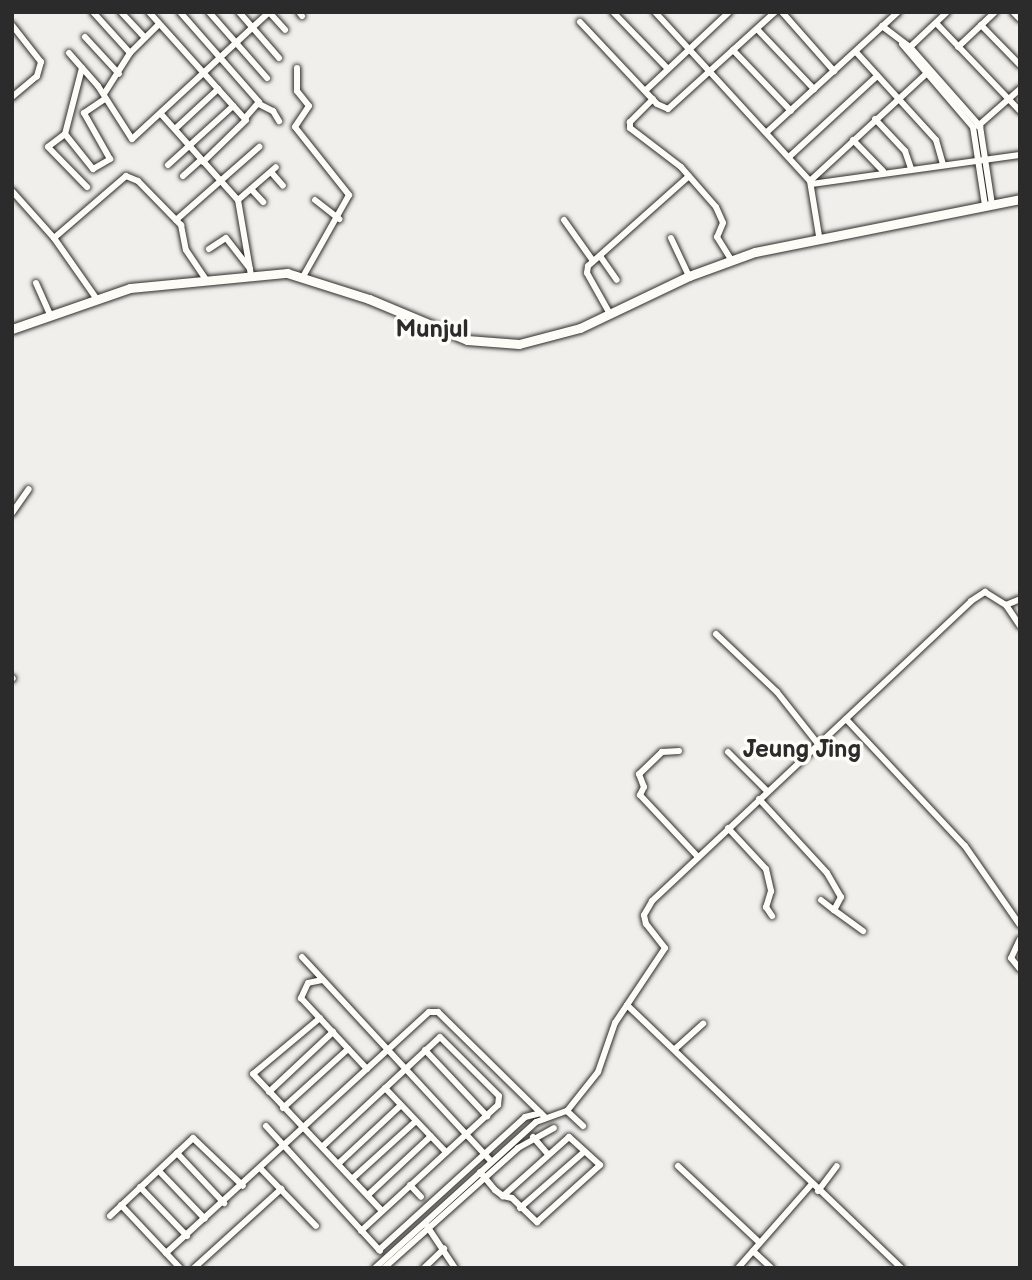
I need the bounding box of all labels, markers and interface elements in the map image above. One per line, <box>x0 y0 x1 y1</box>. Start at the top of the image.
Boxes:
district label: Munjul <box>395 316 469 344</box>
district label: Jeung Jing <box>743 736 861 764</box>

